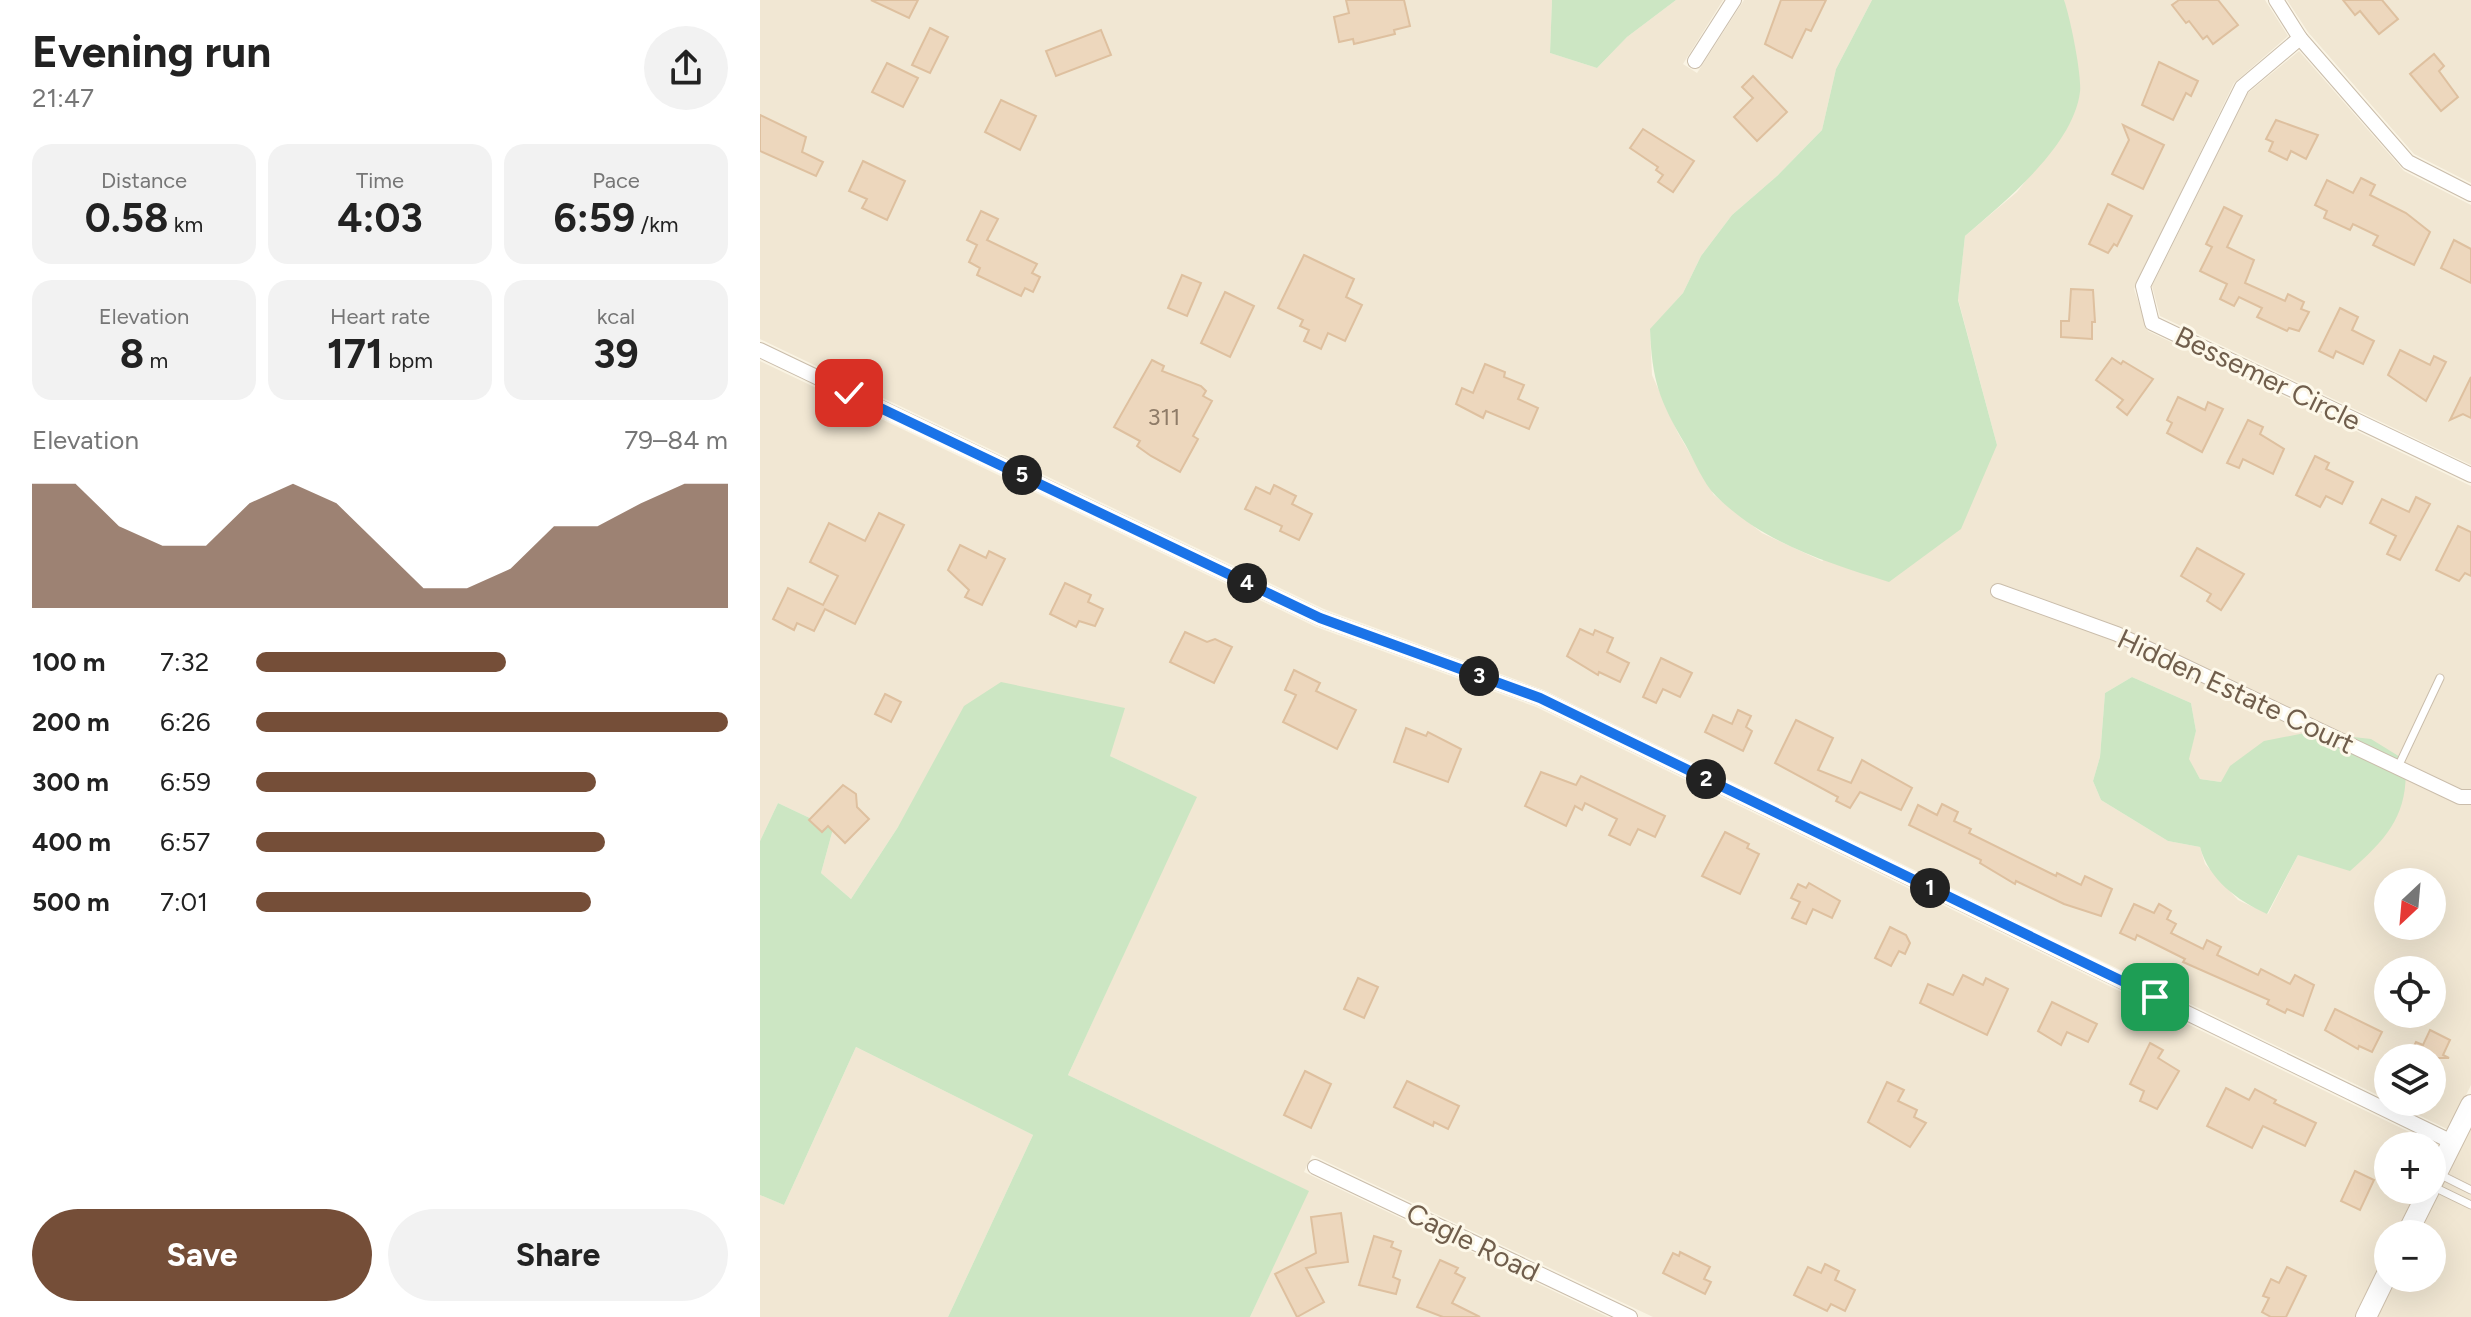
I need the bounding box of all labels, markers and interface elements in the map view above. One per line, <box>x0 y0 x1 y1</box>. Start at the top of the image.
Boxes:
text: Evening run <box>32 25 271 78</box>
button: share <box>644 26 728 110</box>
text: 21:47 <box>32 82 94 114</box>
text: Distance <box>101 167 187 194</box>
text: Time <box>356 167 404 194</box>
text: Pace <box>592 167 640 194</box>
text: 0.58 <box>85 194 168 242</box>
text: 4:03 <box>337 194 423 242</box>
text: 6:59 <box>553 194 635 242</box>
text: km <box>168 211 203 238</box>
text: /km <box>635 211 679 238</box>
text: Elevation <box>99 303 189 330</box>
text: Heart rate <box>330 303 430 330</box>
text: kcal <box>597 303 635 330</box>
street label: Bessemer Circle <box>2170 318 2366 438</box>
text: 8 <box>120 330 144 378</box>
text: 171 <box>327 330 383 378</box>
text: 39 <box>593 330 639 378</box>
text: m <box>144 347 168 374</box>
text: bpm <box>383 347 433 374</box>
pin <box>815 359 883 427</box>
icon: check <box>827 371 871 415</box>
house number: 311 <box>1148 402 1180 431</box>
text: Elevation <box>32 424 139 456</box>
text: 79–84 m <box>624 424 728 456</box>
pin: 5 <box>1002 455 1042 495</box>
text: 5 <box>1016 461 1028 488</box>
pin: 4 <box>1227 563 1267 603</box>
text: 4 <box>1240 569 1254 596</box>
street label: Hidden Estate Court <box>2112 621 2360 761</box>
text: 100 m <box>32 646 106 678</box>
text: 7:32 <box>160 646 209 678</box>
pin: 3 <box>1459 656 1499 696</box>
text: 3 <box>1473 662 1485 689</box>
text: 200 m <box>32 706 110 738</box>
text: 6:26 <box>160 706 211 738</box>
pin: 2 <box>1686 759 1726 799</box>
text: 2 <box>1700 765 1712 792</box>
text: 300 m <box>32 766 109 798</box>
text: 6:59 <box>160 766 211 798</box>
text: 400 m <box>32 826 111 858</box>
text: 6:57 <box>160 826 210 858</box>
pin: 1 <box>1910 868 1950 908</box>
north arrow <box>2374 868 2446 940</box>
map controls <box>2374 868 2446 1292</box>
text: 1 <box>1925 874 1935 901</box>
text: 500 m <box>32 886 110 918</box>
text: 7:01 <box>160 886 208 918</box>
button: locate <box>2374 956 2446 1028</box>
pin <box>2121 963 2189 1031</box>
icon: arrive <box>2133 975 2177 1019</box>
button: layers <box>2374 1044 2446 1116</box>
button: + <box>2374 1132 2446 1204</box>
street label: Cagle Road <box>1401 1195 1545 1289</box>
button: Save <box>32 1209 372 1301</box>
button: Share <box>388 1209 728 1301</box>
button: − <box>2374 1220 2446 1292</box>

